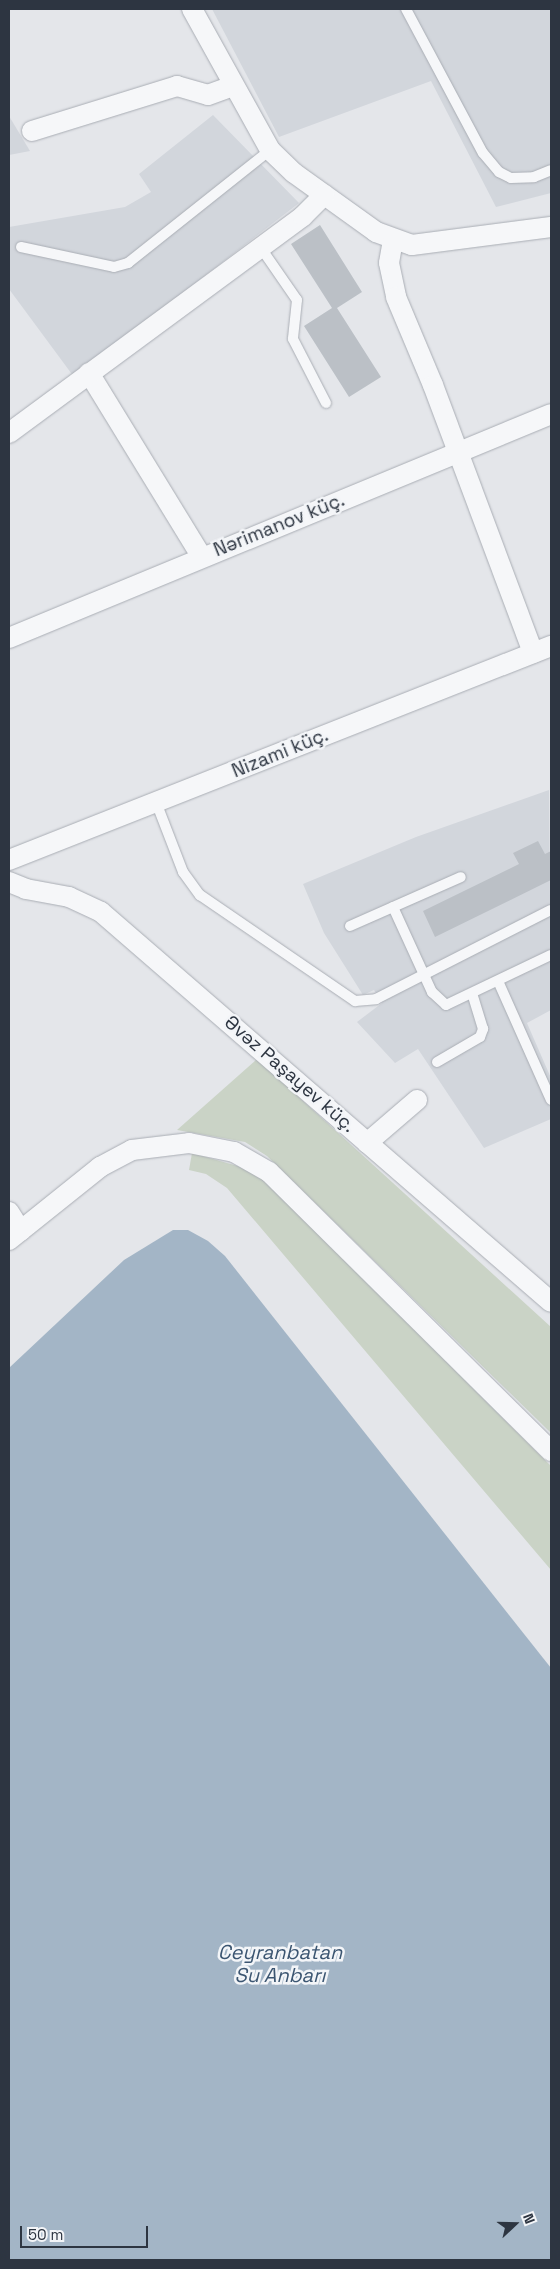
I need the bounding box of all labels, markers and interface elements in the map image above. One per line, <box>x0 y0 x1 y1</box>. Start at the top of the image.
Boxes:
street label: Nərimanov küç. <box>210 488 348 562</box>
street label: Nizami küç. <box>229 723 331 783</box>
street label: Əvəz Paşayev küç. <box>220 1011 360 1137</box>
water label: Ceyranbatan Su Anbarı <box>218 1941 342 1988</box>
north arrow <box>490 2199 540 2249</box>
text: N <box>519 2211 539 2226</box>
scale bar <box>22 2216 150 2248</box>
text: 50 m <box>28 2225 63 2244</box>

